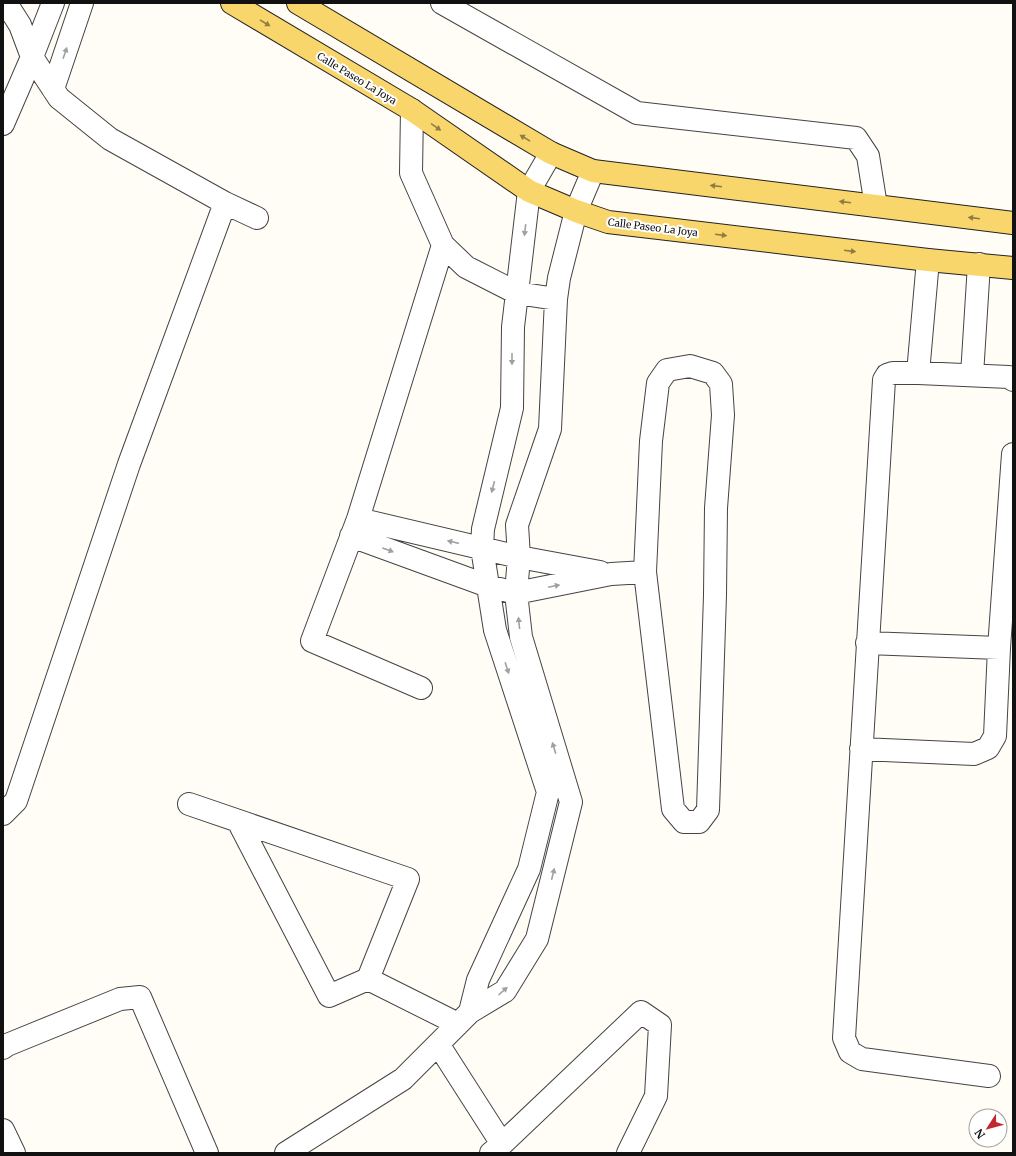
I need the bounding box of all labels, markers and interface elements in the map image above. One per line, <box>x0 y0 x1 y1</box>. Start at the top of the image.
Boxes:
one-way arrow <box>259 19 271 26</box>
one-way arrow <box>62 46 68 58</box>
street label: Calle Paseo La Joya <box>315 50 399 108</box>
one-way arrow <box>431 123 441 131</box>
one-way arrow <box>519 134 531 141</box>
one-way arrow <box>710 183 722 189</box>
one-way arrow <box>839 199 851 205</box>
one-way arrow <box>968 215 980 221</box>
street label: Calle Paseo La Joya <box>607 216 699 240</box>
one-way arrow <box>521 224 528 236</box>
one-way arrow <box>715 232 727 239</box>
one-way arrow <box>844 248 856 254</box>
one-way arrow <box>509 353 515 366</box>
one-way arrow <box>490 481 496 493</box>
one-way arrow <box>447 538 460 544</box>
one-way arrow <box>382 547 394 553</box>
one-way arrow <box>548 582 560 588</box>
one-way arrow <box>516 617 522 629</box>
one-way arrow <box>504 663 510 675</box>
one-way arrow <box>551 742 557 754</box>
one-way arrow <box>550 867 556 879</box>
one-way arrow <box>498 986 508 995</box>
north arrow <box>968 1108 1008 1148</box>
text: N <box>972 1126 988 1142</box>

